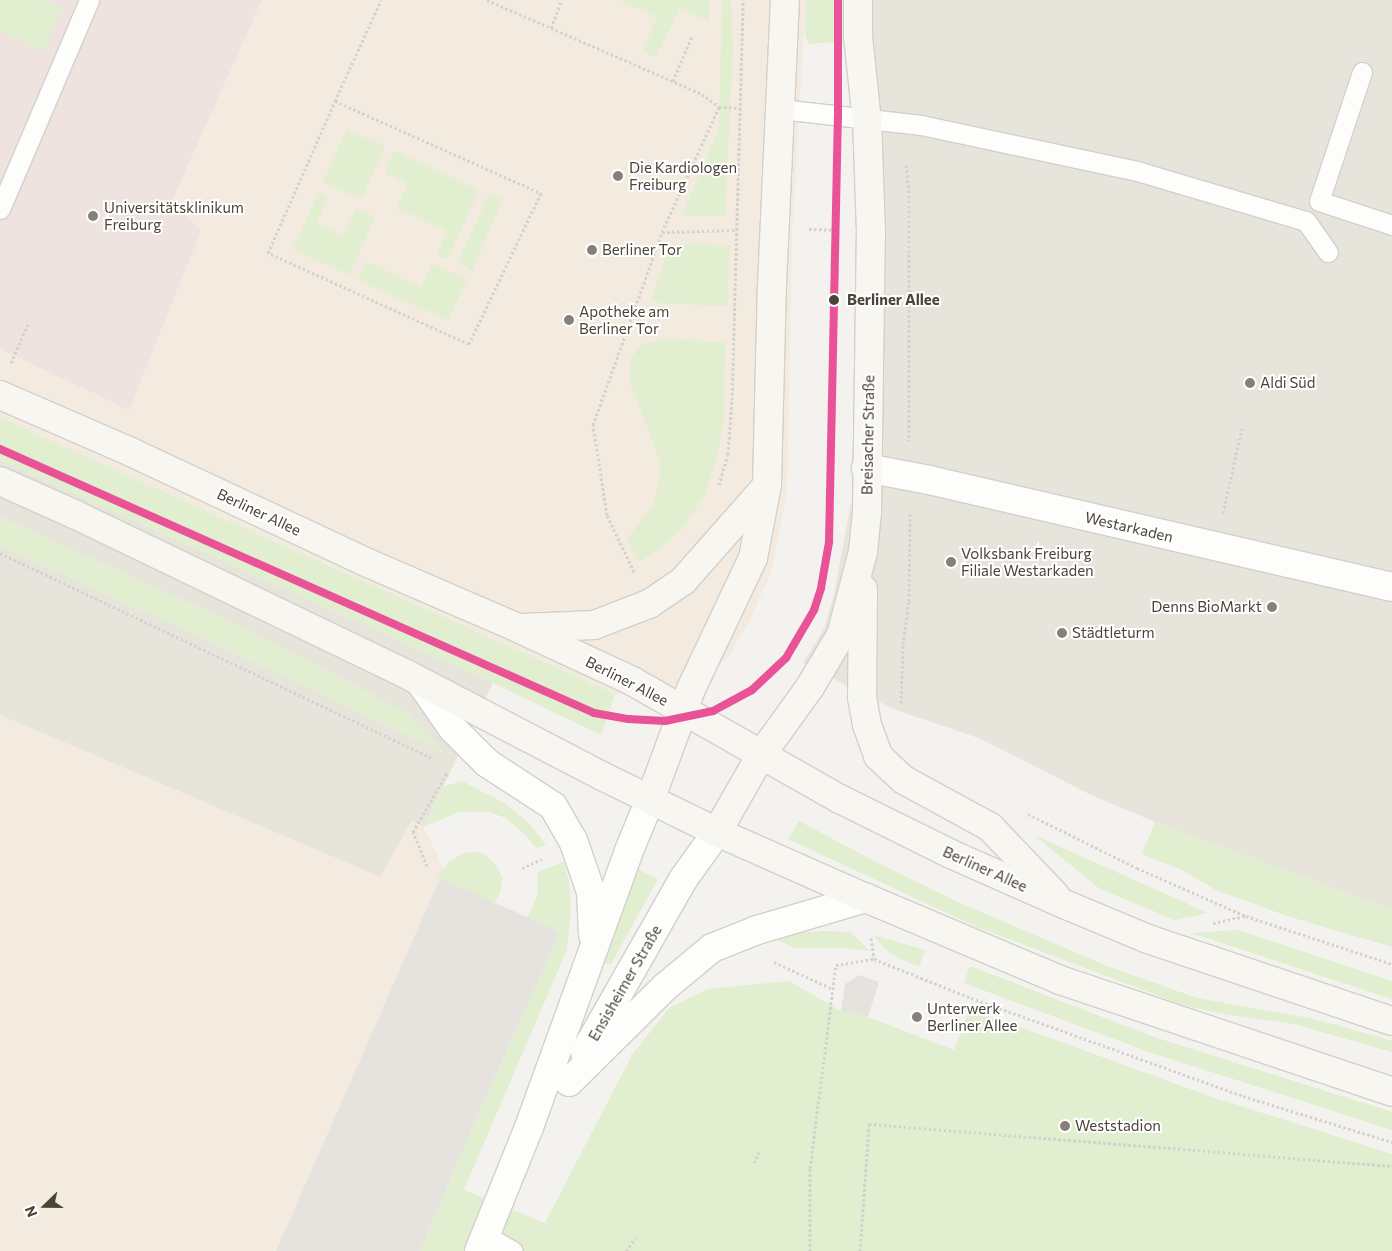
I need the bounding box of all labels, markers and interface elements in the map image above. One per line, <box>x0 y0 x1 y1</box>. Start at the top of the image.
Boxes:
place label: Die Kardiologen Freiburg <box>629 158 737 193</box>
marker: Die Kardiologen Freiburg <box>611 169 625 183</box>
place label: Universitätsklinikum Freiburg <box>104 198 244 233</box>
marker: Universitätsklinikum Freiburg <box>86 209 100 223</box>
place label: Berliner Tor <box>602 241 682 259</box>
marker: Berliner Tor <box>586 244 598 256</box>
marker: Berliner Allee <box>825 291 843 309</box>
place label: Berliner Allee <box>847 291 940 309</box>
place label: Apotheke am Berliner Tor <box>579 302 669 337</box>
marker: Apotheke am Berliner Tor <box>563 314 575 326</box>
place label: Aldi Süd <box>1260 374 1315 392</box>
street label: Breisacher Straße <box>858 375 878 495</box>
marker: Aldi Süd <box>1244 377 1256 389</box>
street label: Berliner Allee <box>214 485 304 539</box>
street label: Westarkaden <box>1083 508 1175 546</box>
place label: Volksbank Freiburg Filiale Westarkaden <box>961 544 1094 579</box>
marker: Volksbank Freiburg Filiale Westarkaden <box>945 556 957 568</box>
place label: Denns BioMarkt <box>1151 598 1262 616</box>
marker: Denns BioMarkt <box>1266 601 1278 613</box>
place label: Städtleturm <box>1072 624 1155 642</box>
marker: Städtleturm <box>1056 627 1068 639</box>
street label: Berliner Allee <box>583 652 671 710</box>
street label: Berliner Allee <box>940 842 1030 896</box>
street label: Ensisheimer Straße <box>585 922 665 1044</box>
place label: Unterwerk Berliner Allee <box>927 999 1017 1034</box>
marker: Unterwerk Berliner Allee <box>911 1011 923 1023</box>
place label: Weststadion <box>1075 1117 1161 1135</box>
marker: Weststadion <box>1059 1120 1071 1132</box>
north arrow <box>20 1181 70 1231</box>
text: N <box>21 1204 40 1220</box>

